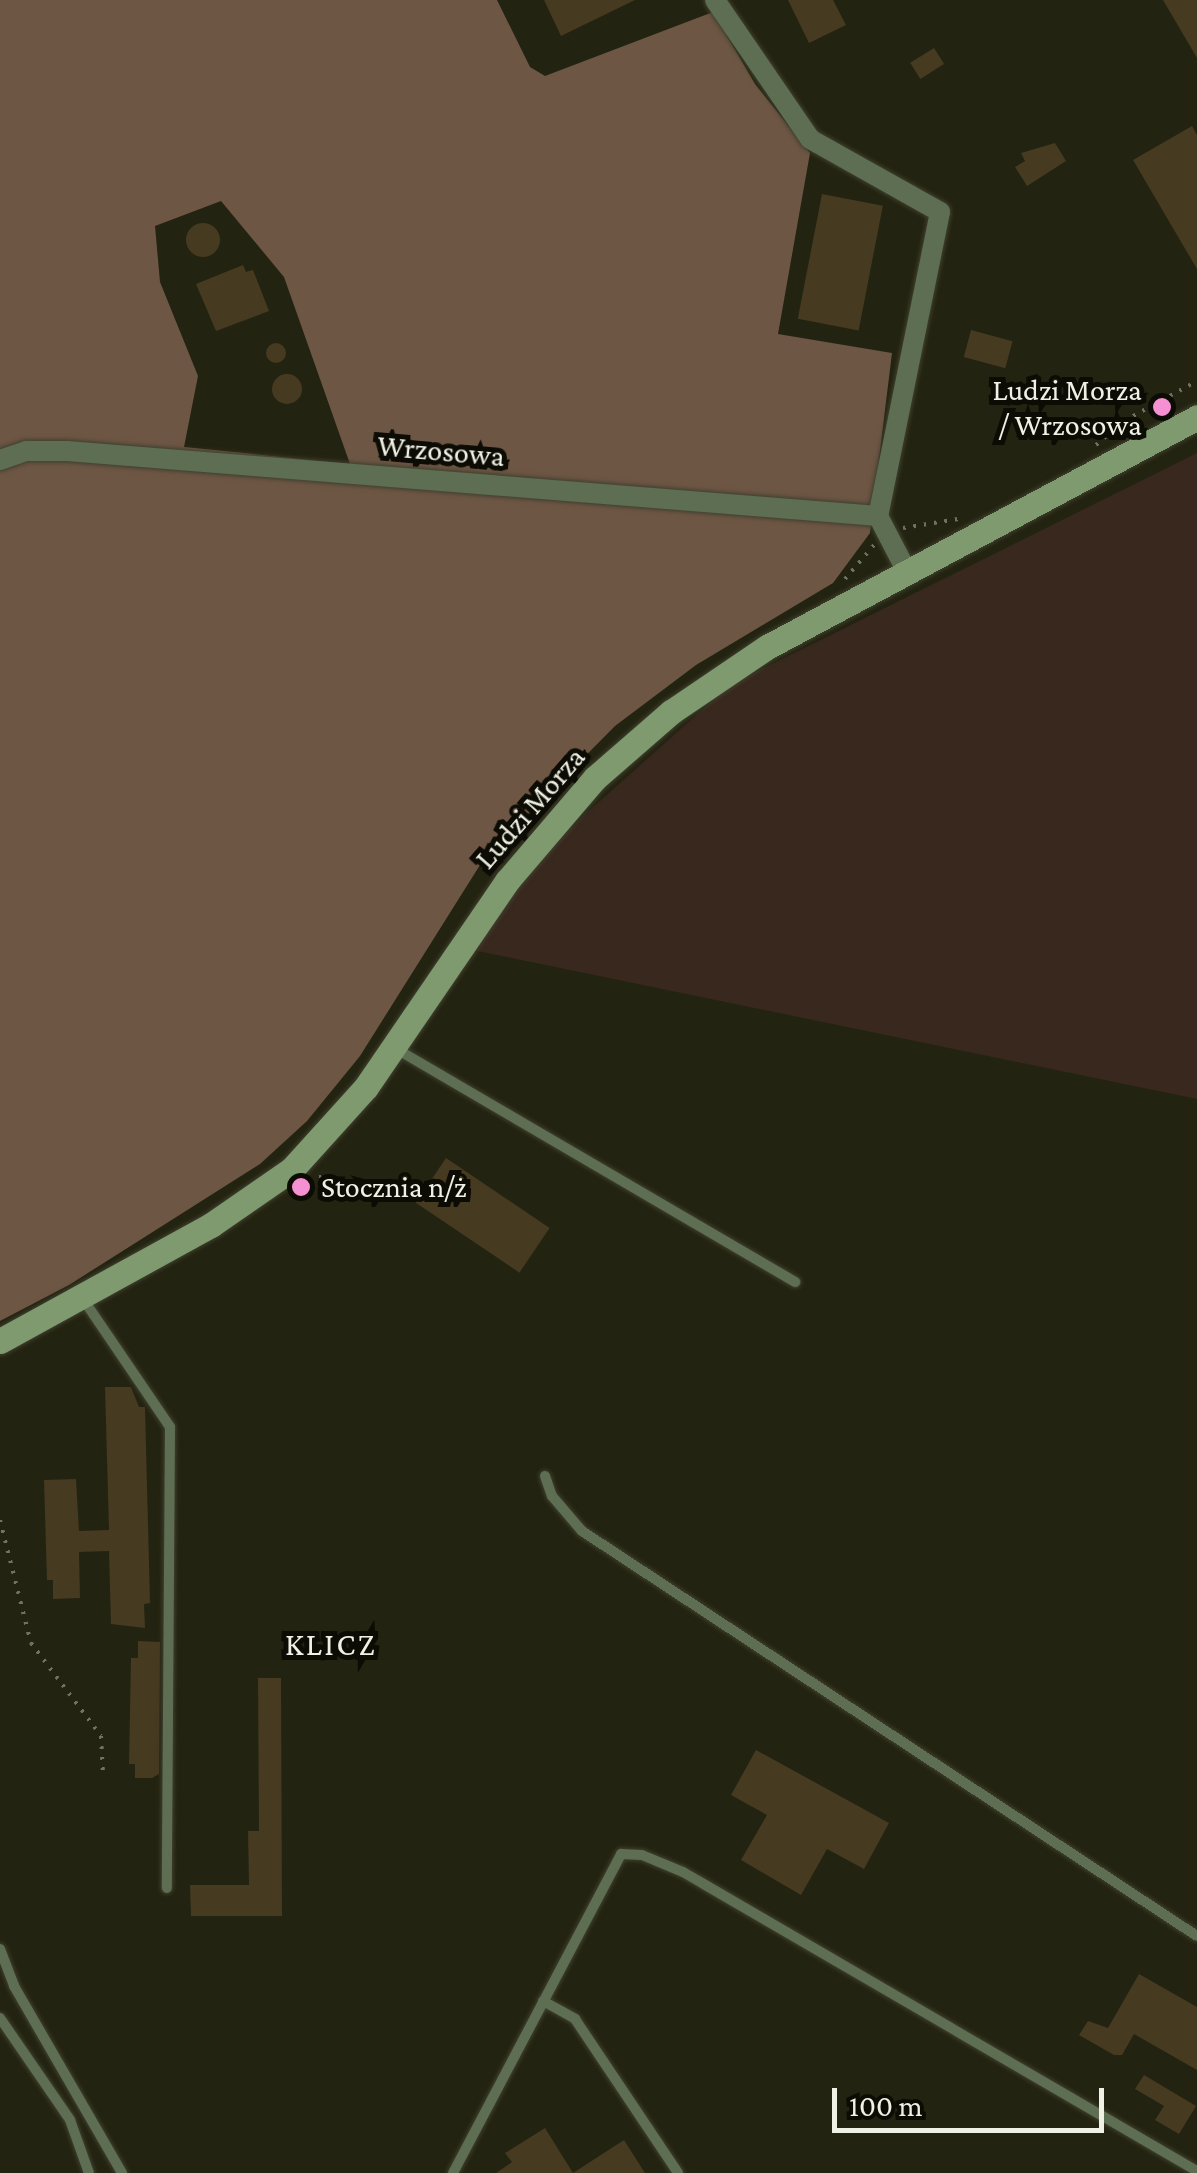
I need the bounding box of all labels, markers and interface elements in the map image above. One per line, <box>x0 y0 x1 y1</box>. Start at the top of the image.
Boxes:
place label: Ludzi Morza / Wrzosowa <box>992 372 1142 442</box>
marker: Ludzi Morza / Wrzosowa <box>1151 396 1173 418</box>
street label: Wrzosowa <box>376 428 506 474</box>
street label: Ludzi Morza <box>467 740 593 876</box>
place label: Stocznia n/ż <box>321 1169 467 1205</box>
marker: Stocznia n/ż <box>290 1176 312 1198</box>
district label: KLICZ <box>285 1625 377 1663</box>
scale bar <box>837 2068 1110 2130</box>
text: 100 m <box>849 2089 923 2122</box>

